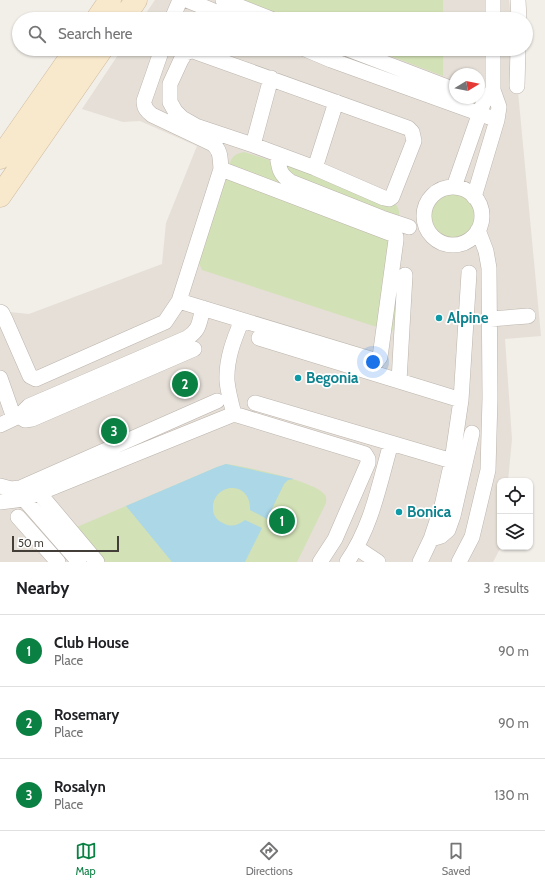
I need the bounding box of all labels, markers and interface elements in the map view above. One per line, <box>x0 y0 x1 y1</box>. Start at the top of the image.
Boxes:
search box <box>12 12 533 56</box>
icon: search <box>26 23 48 45</box>
text: Search here <box>58 25 133 43</box>
north arrow <box>449 68 485 104</box>
place label: Alpine <box>447 309 489 327</box>
marker: Alpine <box>434 313 444 323</box>
your location <box>363 352 383 372</box>
pin: 2 <box>172 369 198 399</box>
place label: Begonia <box>306 369 359 387</box>
marker: Begonia <box>293 373 303 383</box>
pin: 3 <box>101 416 127 446</box>
map controls <box>497 478 533 550</box>
button: locate <box>497 478 533 514</box>
place label: Bonica <box>407 503 452 521</box>
pin: 1 <box>269 506 295 536</box>
marker: Bonica <box>394 507 404 517</box>
button: layers <box>497 514 533 550</box>
scale bar <box>12 534 119 553</box>
text: 50 m <box>18 536 44 550</box>
text: Nearby <box>16 578 69 598</box>
text: 3 results <box>483 580 529 596</box>
text: Club House <box>54 634 129 652</box>
text: 1 <box>27 643 31 659</box>
text: 90 m <box>498 643 529 659</box>
text: Place <box>54 652 83 668</box>
text: Rosemary <box>54 706 119 724</box>
text: 2 <box>26 715 32 731</box>
text: 90 m <box>498 715 529 731</box>
text: Place <box>54 724 83 740</box>
text: Rosalyn <box>54 778 106 796</box>
text: 3 <box>25 787 33 803</box>
text: 130 m <box>494 787 529 803</box>
text: Place <box>54 796 83 812</box>
tab: Map <box>75 840 97 878</box>
tab: Directions <box>246 840 293 878</box>
tab: Saved <box>442 840 470 878</box>

